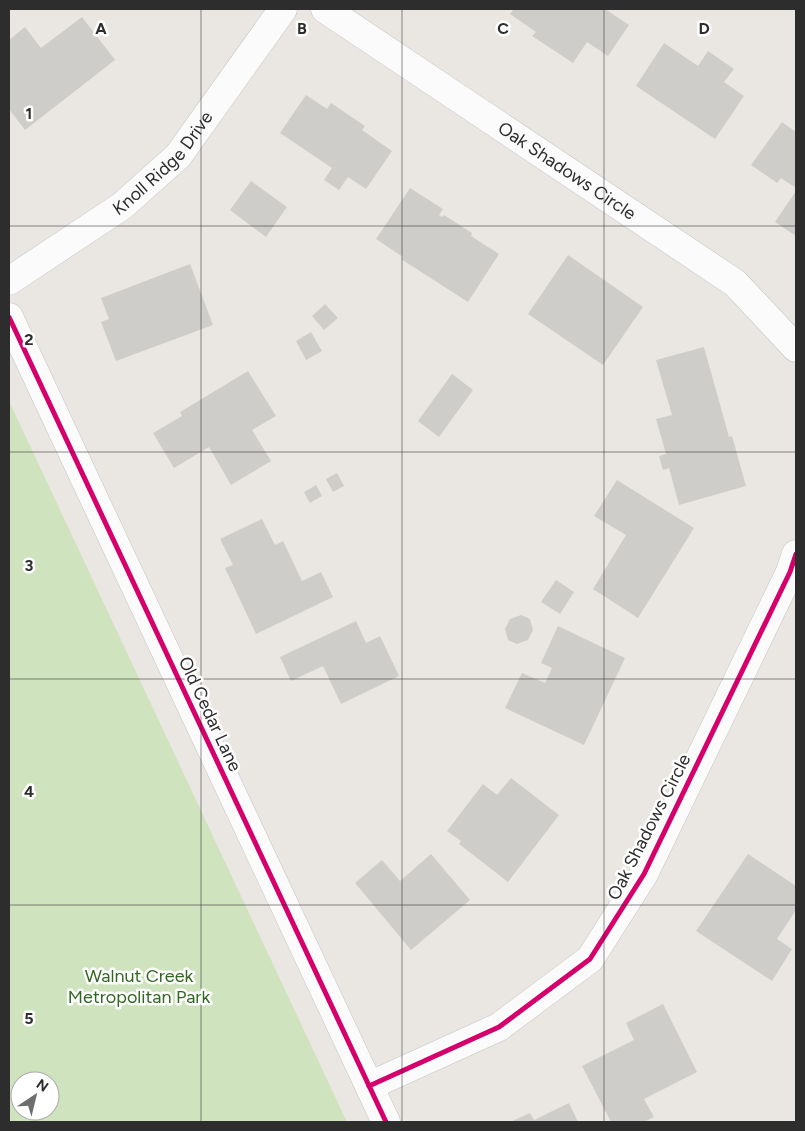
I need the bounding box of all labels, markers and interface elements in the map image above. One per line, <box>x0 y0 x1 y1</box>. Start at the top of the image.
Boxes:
text: A <box>95 19 107 38</box>
text: B <box>297 19 307 38</box>
text: C <box>497 19 509 38</box>
text: D <box>698 19 710 38</box>
text: 1 <box>26 104 32 123</box>
street label: Knoll Ridge Drive <box>109 107 218 220</box>
street label: Oak Shadows Circle <box>494 117 640 225</box>
text: 2 <box>24 330 34 349</box>
text: 3 <box>25 556 34 575</box>
street label: Old Cedar Lane <box>174 653 246 775</box>
street label: Oak Shadows Circle <box>603 750 695 904</box>
text: 4 <box>24 782 34 801</box>
park label: Walnut Creek Metropolitan Park <box>68 965 210 1008</box>
text: 5 <box>24 1009 34 1028</box>
north arrow <box>10 1071 60 1121</box>
text: N <box>33 1076 51 1096</box>

